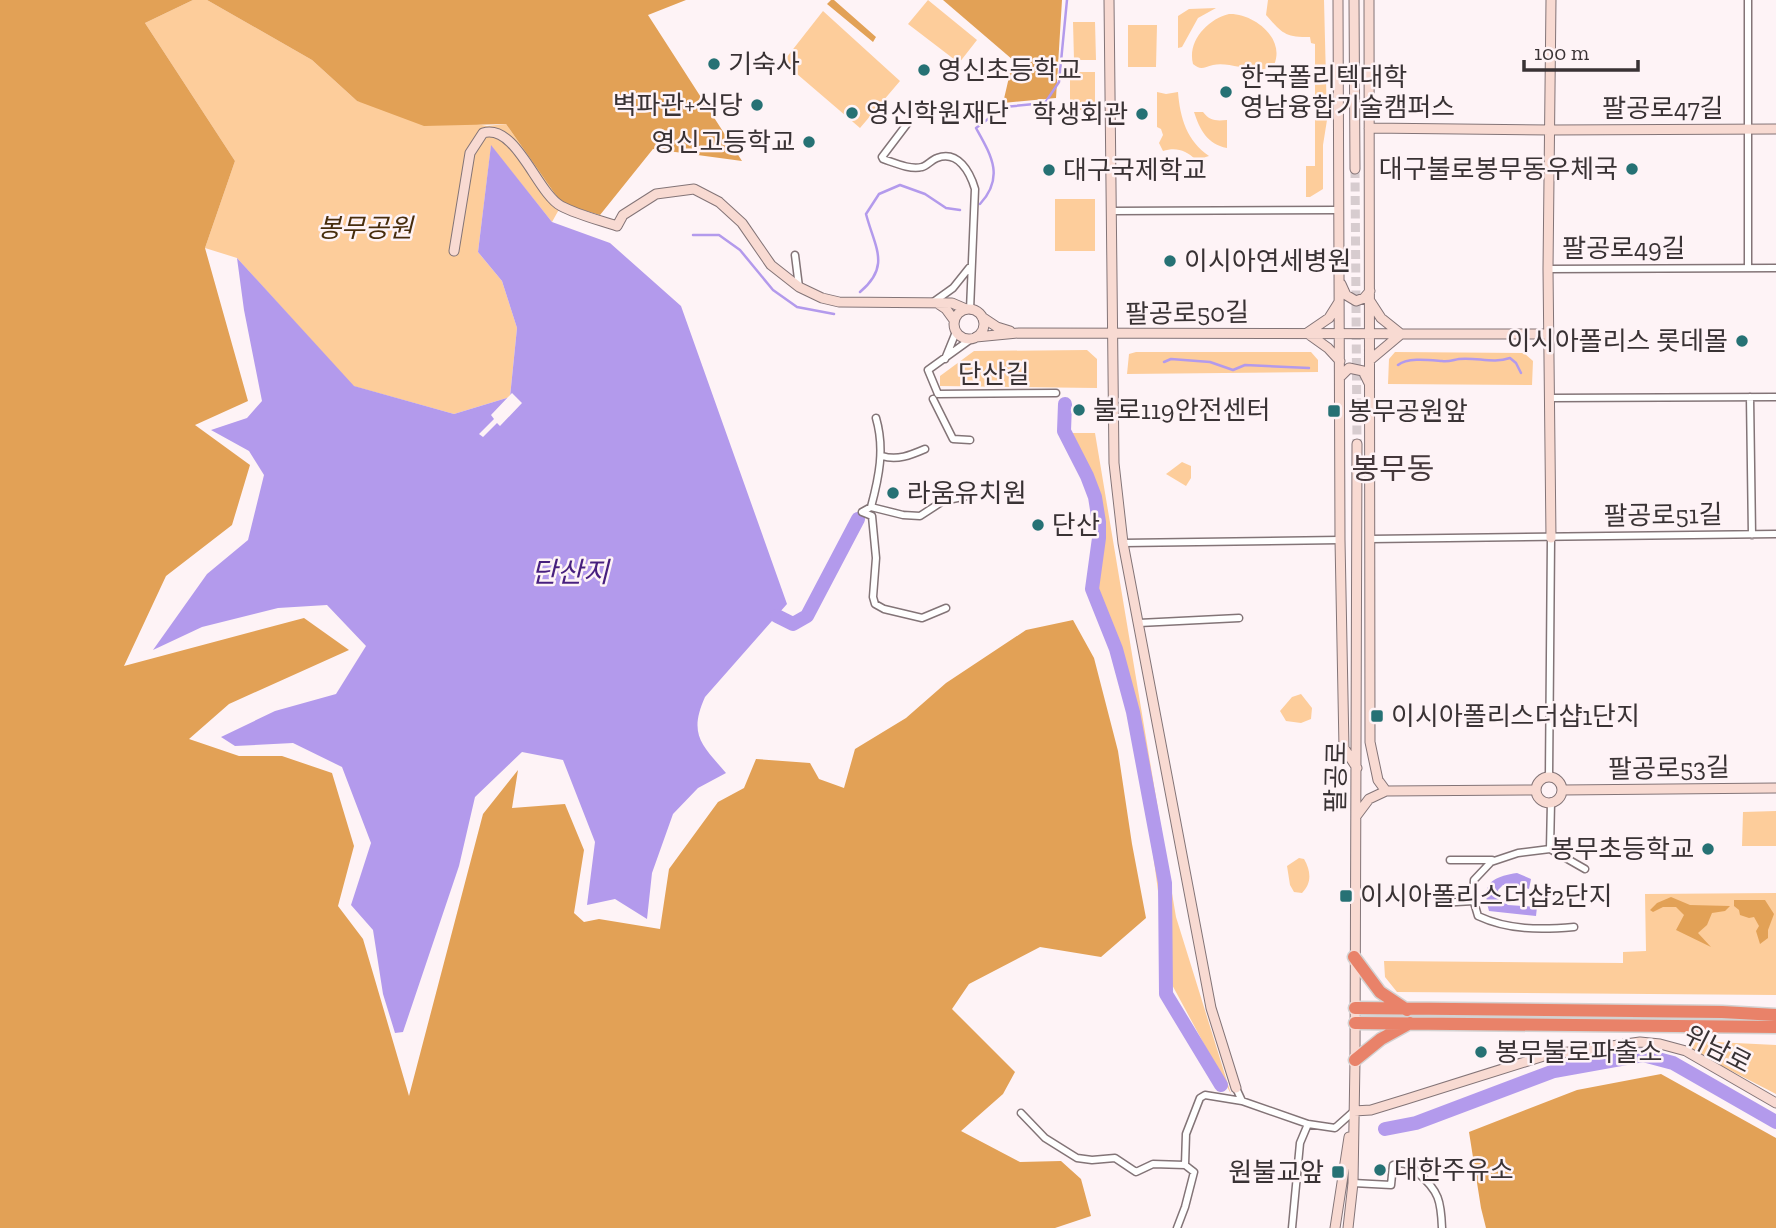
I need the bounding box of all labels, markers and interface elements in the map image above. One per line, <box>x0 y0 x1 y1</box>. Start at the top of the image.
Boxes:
scale bar <box>1524 28 1638 72</box>
text: 100 m <box>1534 40 1589 65</box>
place label: 기숙사 <box>728 48 800 80</box>
place label: 영신초등학교 <box>938 54 1082 86</box>
marker: 기숙사 <box>706 56 722 72</box>
place label: 한국폴리텍대학 영남융합기술캠퍼스 <box>1240 61 1455 123</box>
marker: 영신초등학교 <box>916 62 932 78</box>
marker: 한국폴리텍대학 영남융합기술캠퍼스 <box>1218 84 1234 100</box>
place label: 벽파관+식당 <box>612 89 743 121</box>
street label: 팔공로47길 <box>1602 92 1724 124</box>
marker: 벽파관+식당 <box>749 97 765 113</box>
place label: 영신학원재단 <box>866 97 1010 129</box>
place label: 학생회관 <box>1032 98 1128 130</box>
marker: 영신학원재단 <box>844 105 860 121</box>
marker: 학생회관 <box>1134 106 1150 122</box>
place label: 영신고등학교 <box>651 126 795 158</box>
marker: 영신고등학교 <box>801 134 817 150</box>
place label: 대구불로봉무동우체국 <box>1379 153 1618 185</box>
place label: 대구국제학교 <box>1063 154 1207 186</box>
marker: 대구불로봉무동우체국 <box>1624 161 1640 177</box>
marker: 대구국제학교 <box>1041 162 1057 178</box>
park label: 봉무공원 <box>317 212 415 244</box>
street label: 팔공로49길 <box>1562 232 1686 264</box>
place label: 이시아연세병원 <box>1184 245 1351 277</box>
marker: 이시아연세병원 <box>1162 253 1178 269</box>
street label: 팔공로50길 <box>1125 296 1249 330</box>
place label: 이시아폴리스 롯데몰 <box>1507 325 1728 357</box>
marker: 이시아폴리스 롯데몰 <box>1734 333 1750 349</box>
street label: 단산길 <box>958 358 1030 390</box>
place label: 불로119안전센터 <box>1093 394 1270 426</box>
place label: 봉무공원앞 <box>1348 395 1468 427</box>
marker: 불로119안전센터 <box>1071 402 1087 418</box>
marker: 봉무공원앞 <box>1326 403 1342 419</box>
district label: 봉무동 <box>1352 451 1434 487</box>
place label: 라움유치원 <box>907 477 1027 509</box>
marker: 라움유치원 <box>885 485 901 501</box>
street label: 팔공로51길 <box>1603 498 1723 532</box>
place label: 단산 <box>1052 509 1100 541</box>
marker: 단산 <box>1030 517 1046 533</box>
water label: 단산지 <box>531 556 611 589</box>
place label: 이시아폴리스더샵1단지 <box>1391 700 1640 732</box>
marker: 이시아폴리스더샵1단지 <box>1369 708 1385 724</box>
street label: 팔공로 <box>1319 741 1353 813</box>
street label: 팔공로53길 <box>1608 751 1730 785</box>
place label: 봉무초등학교 <box>1550 833 1694 865</box>
marker: 봉무초등학교 <box>1700 841 1716 857</box>
place label: 이시아폴리스더샵2단지 <box>1360 880 1613 912</box>
marker: 이시아폴리스더샵2단지 <box>1338 888 1354 904</box>
street label: 위남로 <box>1679 1018 1757 1080</box>
place label: 봉무불로파출소 <box>1495 1036 1662 1068</box>
marker: 봉무불로파출소 <box>1473 1044 1489 1060</box>
place label: 대한주유소 <box>1394 1154 1514 1186</box>
place label: 원불교앞 <box>1228 1156 1324 1188</box>
marker: 대한주유소 <box>1372 1162 1388 1178</box>
marker: 원불교앞 <box>1330 1164 1346 1180</box>

